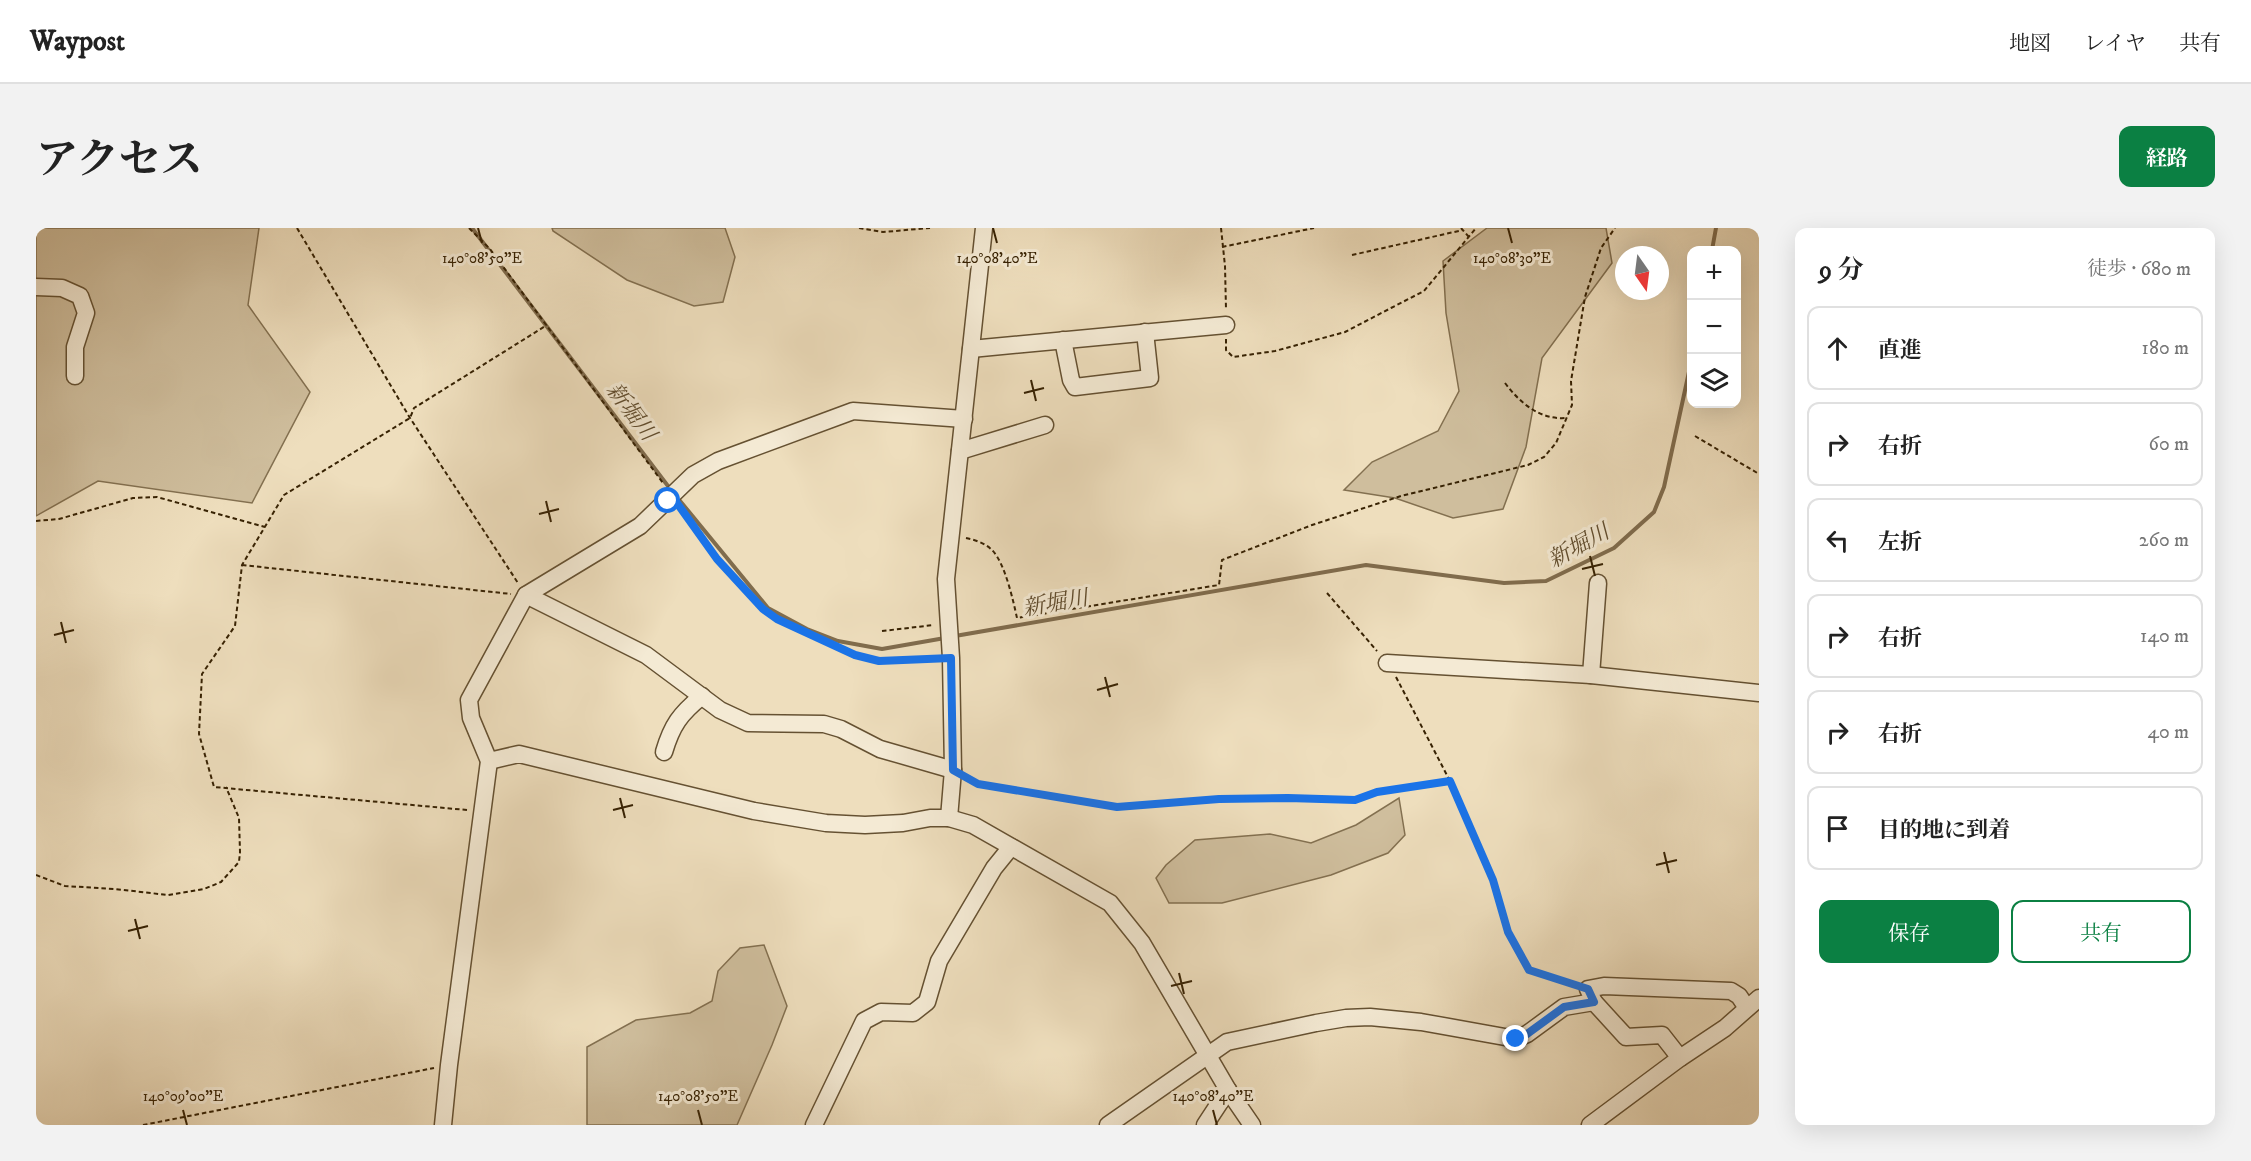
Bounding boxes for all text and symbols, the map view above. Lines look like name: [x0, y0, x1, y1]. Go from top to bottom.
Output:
text: Waypost: [30, 24, 125, 59]
text: 地図: [2009, 31, 2051, 57]
text: レイヤ: [2084, 31, 2146, 57]
text: 共有: [2179, 31, 2221, 57]
button: 経路: [2119, 126, 2215, 187]
text: アクセス: [36, 135, 203, 187]
north arrow: [1615, 246, 1669, 300]
map controls: [1687, 246, 1741, 408]
button: +: [1687, 246, 1741, 300]
text: 140°08'50"E: [442, 249, 522, 268]
text: 140°08'40"E: [956, 249, 1038, 268]
text: 140°08'30"E: [1473, 249, 1551, 268]
text: 9 分: [1819, 254, 1864, 287]
text: 徒歩 · 680 m: [2087, 257, 2191, 282]
button: −: [1687, 300, 1741, 354]
icon: ahead: [1821, 332, 1854, 365]
text: 180 m: [2142, 336, 2189, 361]
text: 直進: [1878, 337, 1922, 364]
button: layers: [1687, 354, 1741, 408]
water label: 新堀川: [600, 377, 663, 448]
icon: right: [1821, 428, 1854, 461]
text: 60 m: [2149, 432, 2189, 457]
text: 右折: [1878, 433, 1922, 460]
route start: [654, 487, 680, 513]
water label: 新堀川: [1543, 518, 1616, 574]
icon: left: [1821, 524, 1854, 557]
text: 260 m: [2139, 528, 2189, 553]
text: 左折: [1878, 529, 1922, 556]
water label: 新堀川: [1020, 584, 1092, 623]
icon: right: [1821, 620, 1854, 653]
text: 140 m: [2140, 624, 2189, 649]
text: 右折: [1878, 625, 1922, 652]
icon: right: [1821, 716, 1854, 749]
text: 40 m: [2147, 720, 2189, 745]
text: 右折: [1878, 721, 1922, 748]
icon: arrive: [1821, 812, 1854, 845]
text: 目的地に到着: [1878, 817, 2010, 844]
button: 保存: [1819, 900, 1999, 963]
button: 共有: [2011, 900, 2191, 963]
route end: [1502, 1025, 1528, 1051]
text: 140°09'00"E: [143, 1087, 224, 1106]
text: 140°08'50"E: [658, 1087, 738, 1106]
text: 140°08'40"E: [1172, 1087, 1254, 1106]

